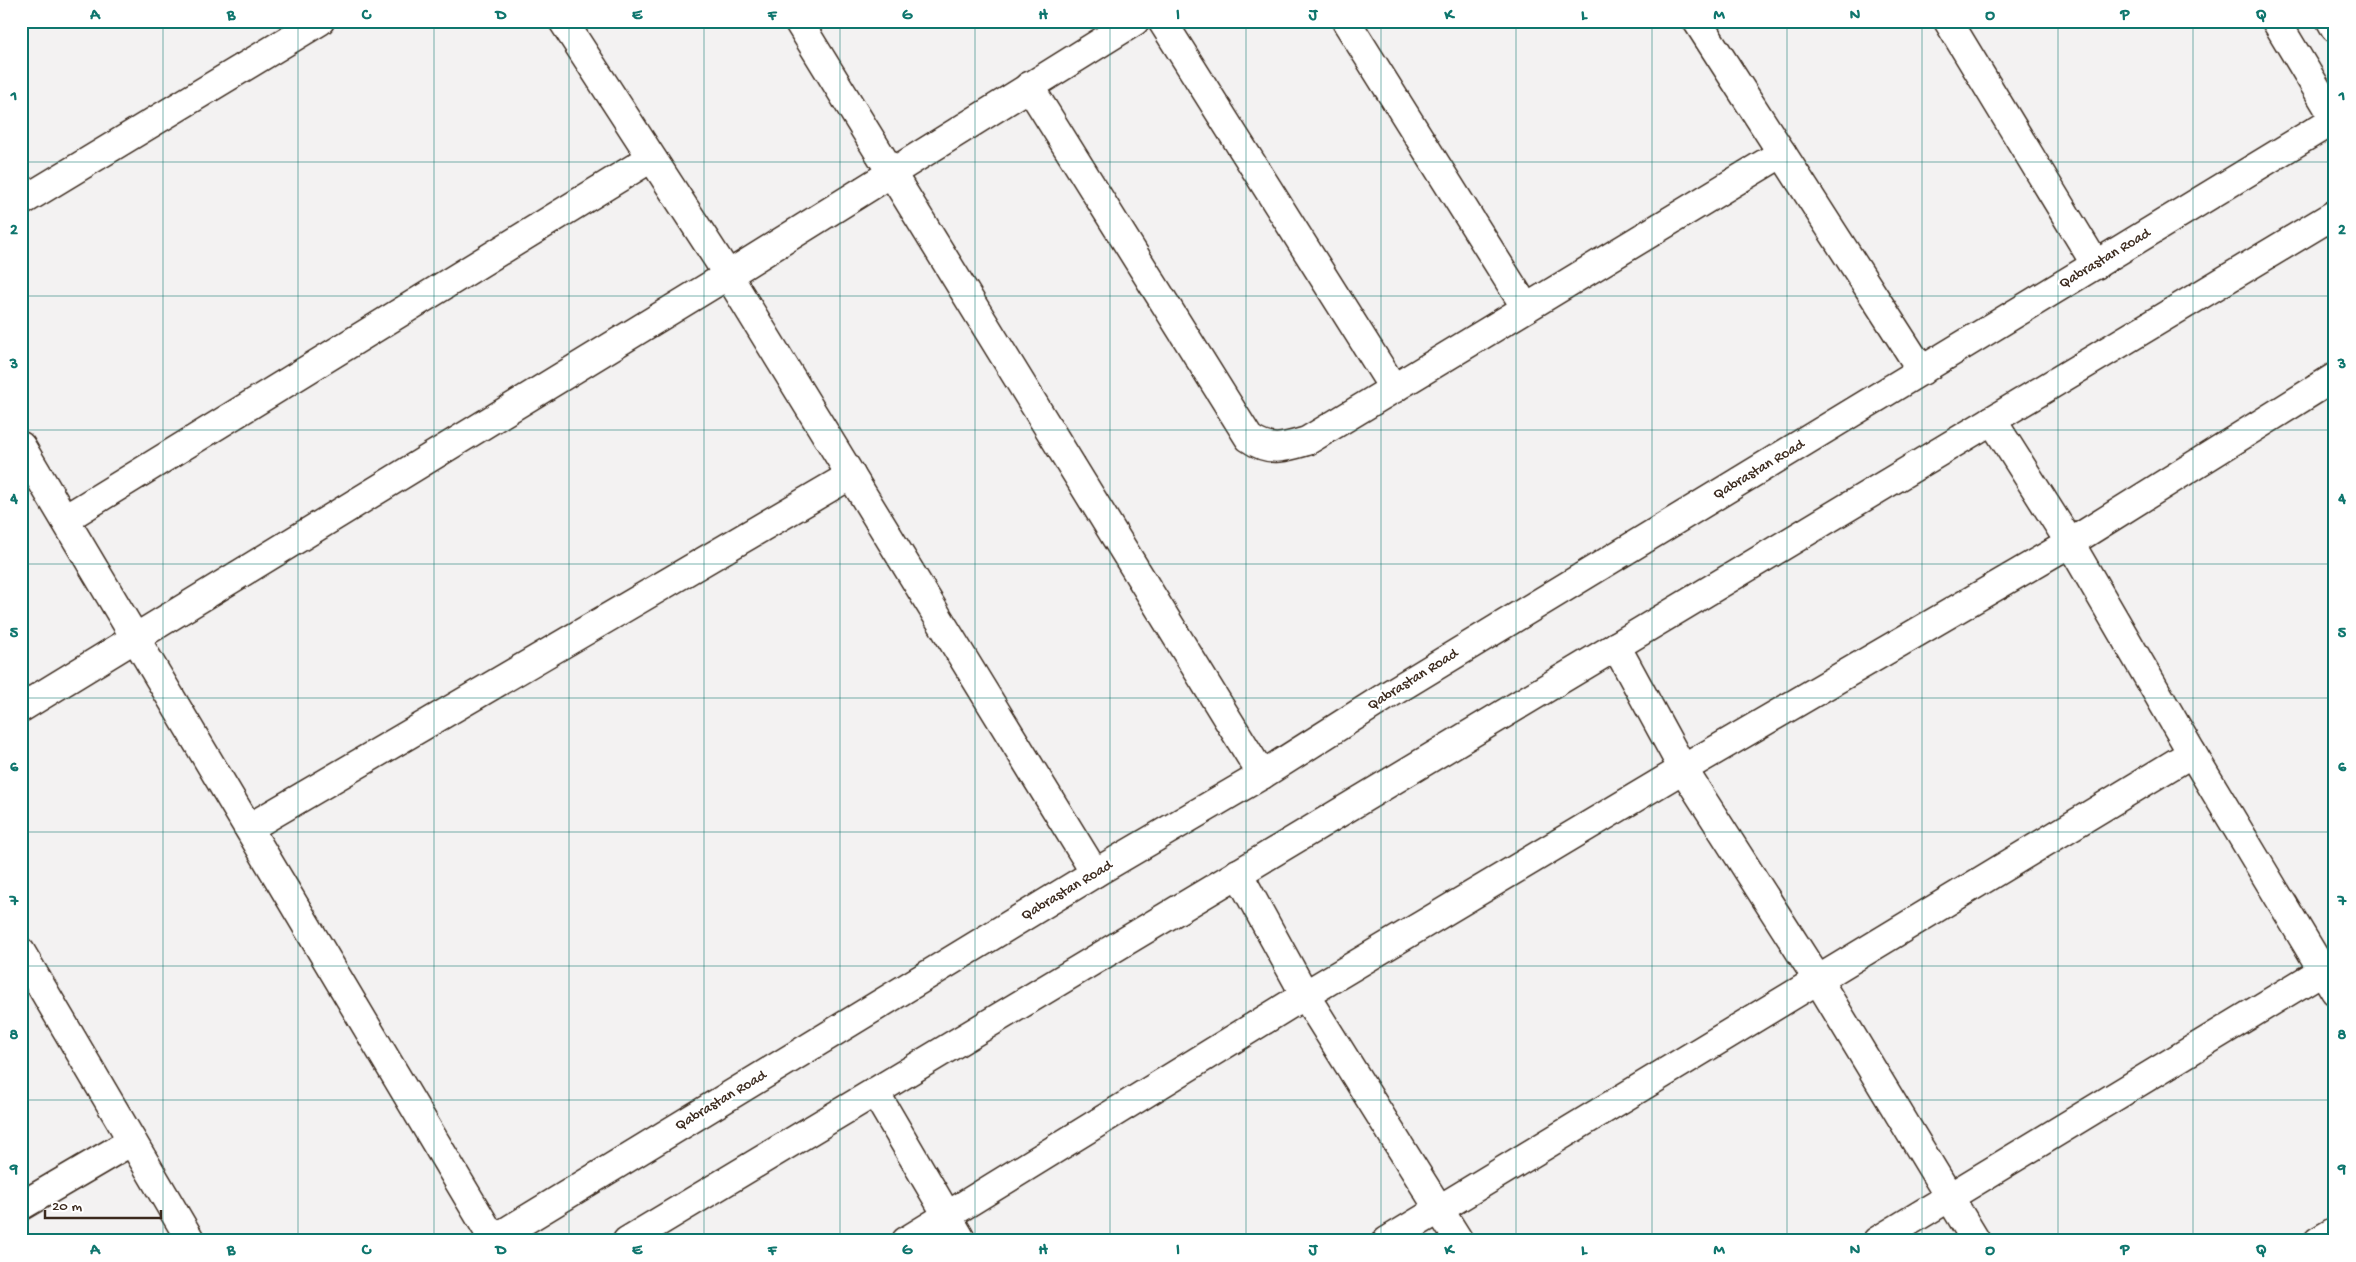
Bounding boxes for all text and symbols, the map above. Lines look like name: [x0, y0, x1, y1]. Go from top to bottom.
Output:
text: A: [89, 7, 101, 26]
text: B: [226, 7, 236, 26]
text: C: [361, 7, 372, 26]
text: D: [494, 7, 507, 26]
text: E: [632, 7, 643, 26]
text: F: [767, 7, 778, 26]
text: G: [902, 7, 913, 26]
text: H: [1038, 7, 1048, 26]
text: I: [1176, 7, 1180, 26]
text: J: [1308, 7, 1319, 26]
text: K: [1444, 7, 1456, 26]
text: L: [1581, 7, 1588, 26]
text: M: [1713, 7, 1725, 26]
text: N: [1850, 7, 1861, 26]
text: O: [1985, 7, 1995, 26]
text: P: [2120, 7, 2131, 26]
text: Q: [2256, 7, 2267, 26]
text: 1: [10, 88, 17, 107]
text: 1: [2338, 88, 2345, 107]
text: 2: [10, 222, 18, 241]
text: 2: [2338, 222, 2346, 241]
street label: Qabrastan Road: [2056, 224, 2155, 293]
text: 3: [9, 356, 18, 375]
text: 3: [2337, 356, 2346, 375]
street label: Qabrastan Road: [1710, 435, 1809, 504]
text: 4: [9, 491, 18, 510]
text: 4: [2337, 491, 2346, 510]
text: 5: [10, 625, 19, 644]
text: 5: [2338, 625, 2347, 644]
street label: Qabrastan Road: [1364, 644, 1463, 715]
text: 6: [10, 759, 19, 778]
text: 6: [2338, 759, 2347, 778]
street label: Qabrastan Road: [1018, 856, 1117, 925]
text: 7: [9, 893, 19, 912]
text: 7: [2337, 893, 2347, 912]
text: 8: [10, 1027, 19, 1046]
text: 8: [2338, 1027, 2347, 1046]
street label: Qabrastan Road: [672, 1066, 771, 1135]
text: 9: [9, 1161, 18, 1180]
text: 9: [2337, 1161, 2346, 1180]
scale bar: [45, 1187, 161, 1219]
text: 20 m: [52, 1198, 82, 1216]
text: A: [89, 1242, 101, 1261]
text: B: [226, 1242, 236, 1261]
text: C: [361, 1242, 372, 1261]
text: D: [494, 1242, 507, 1261]
text: E: [632, 1242, 643, 1261]
text: F: [767, 1242, 778, 1261]
text: G: [902, 1242, 913, 1261]
text: H: [1038, 1242, 1048, 1261]
text: I: [1176, 1242, 1180, 1261]
text: J: [1308, 1242, 1319, 1261]
text: K: [1444, 1242, 1456, 1261]
text: L: [1581, 1242, 1588, 1261]
text: M: [1713, 1242, 1725, 1261]
text: N: [1850, 1242, 1861, 1261]
text: O: [1985, 1242, 1995, 1261]
text: P: [2120, 1242, 2131, 1261]
text: Q: [2256, 1242, 2267, 1261]

